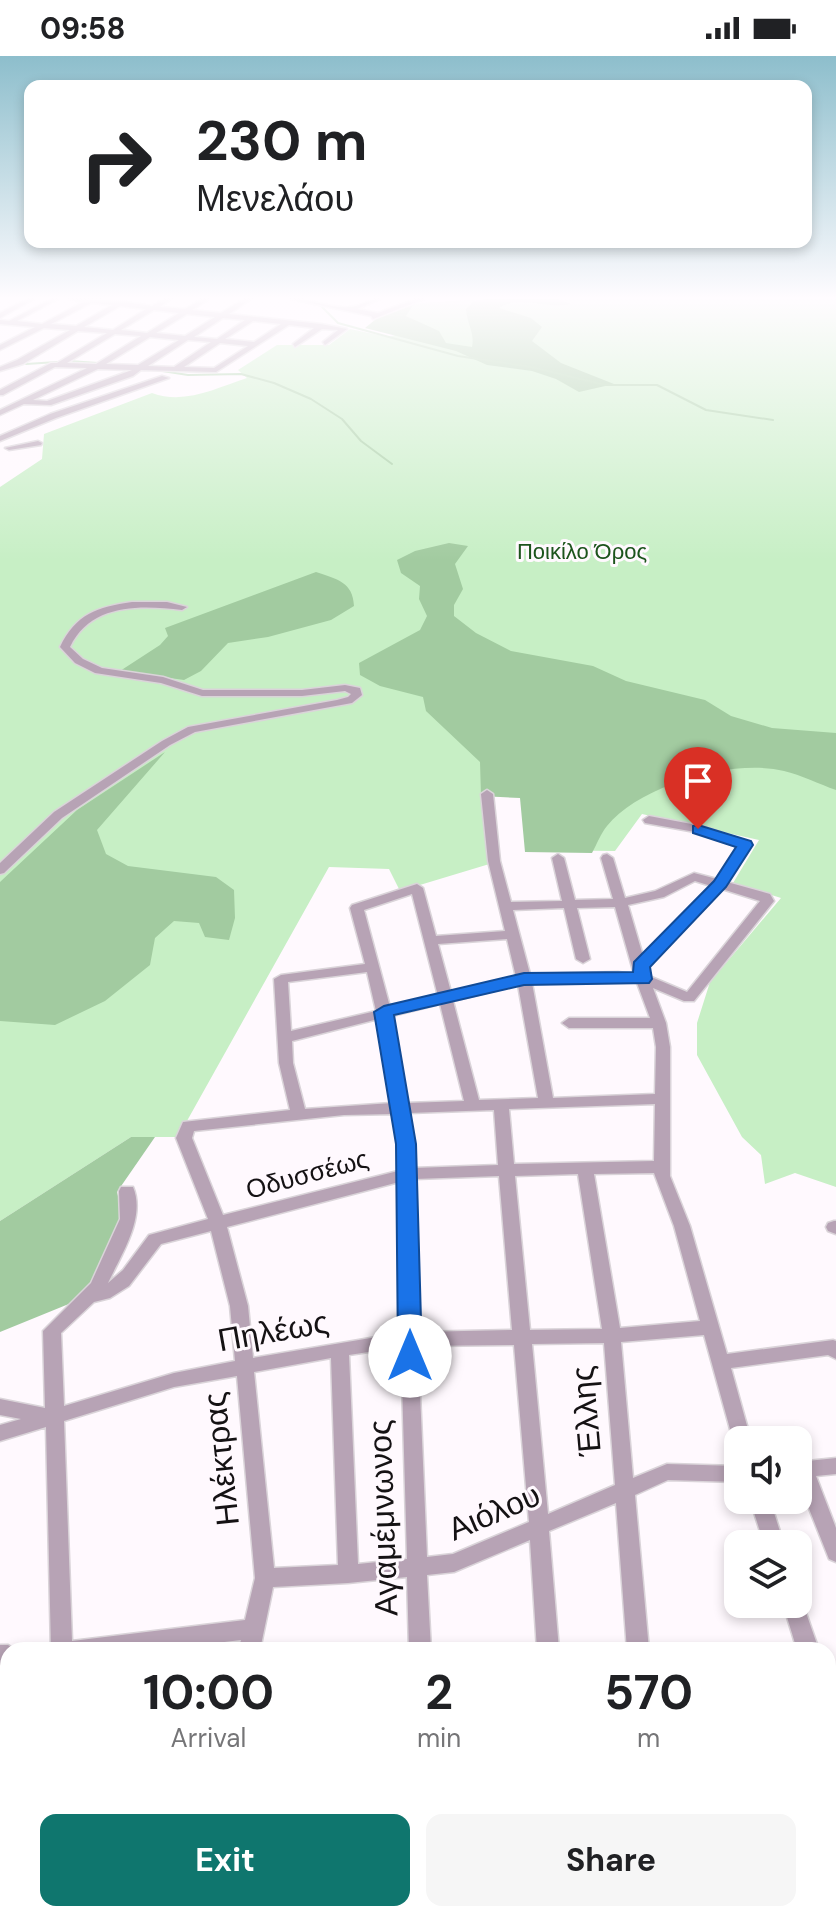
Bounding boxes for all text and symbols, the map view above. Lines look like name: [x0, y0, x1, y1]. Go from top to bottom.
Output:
text: 09:58: [40, 9, 125, 48]
text: 230 m: [196, 104, 367, 177]
icon: right: [64, 112, 168, 216]
text: Μενελάου: [196, 175, 354, 222]
park label: Ποικίλο Όρος: [517, 537, 647, 566]
pin: [664, 747, 732, 829]
icon: arrive: [676, 759, 720, 803]
street label: Οδυσσέως: [242, 1141, 372, 1207]
street label: Πηλέως: [214, 1301, 332, 1361]
position arrow: [368, 1314, 452, 1398]
street label: Έλλης: [561, 1364, 611, 1459]
street label: Ηλέκτρας: [193, 1390, 249, 1528]
street label: Αγαμέμνωνος: [359, 1419, 407, 1617]
map controls: [724, 1426, 812, 1618]
button: sound: [724, 1426, 812, 1514]
street label: Αιόλου: [441, 1474, 547, 1550]
button: layers: [724, 1530, 812, 1618]
text: 10:00: [143, 1661, 274, 1724]
text: 2: [425, 1661, 453, 1724]
text: 570: [604, 1661, 693, 1724]
text: Arrival: [171, 1721, 246, 1755]
text: min: [417, 1721, 461, 1755]
text: m: [637, 1721, 660, 1755]
button: Exit: [40, 1814, 410, 1906]
button: Share: [426, 1814, 796, 1906]

